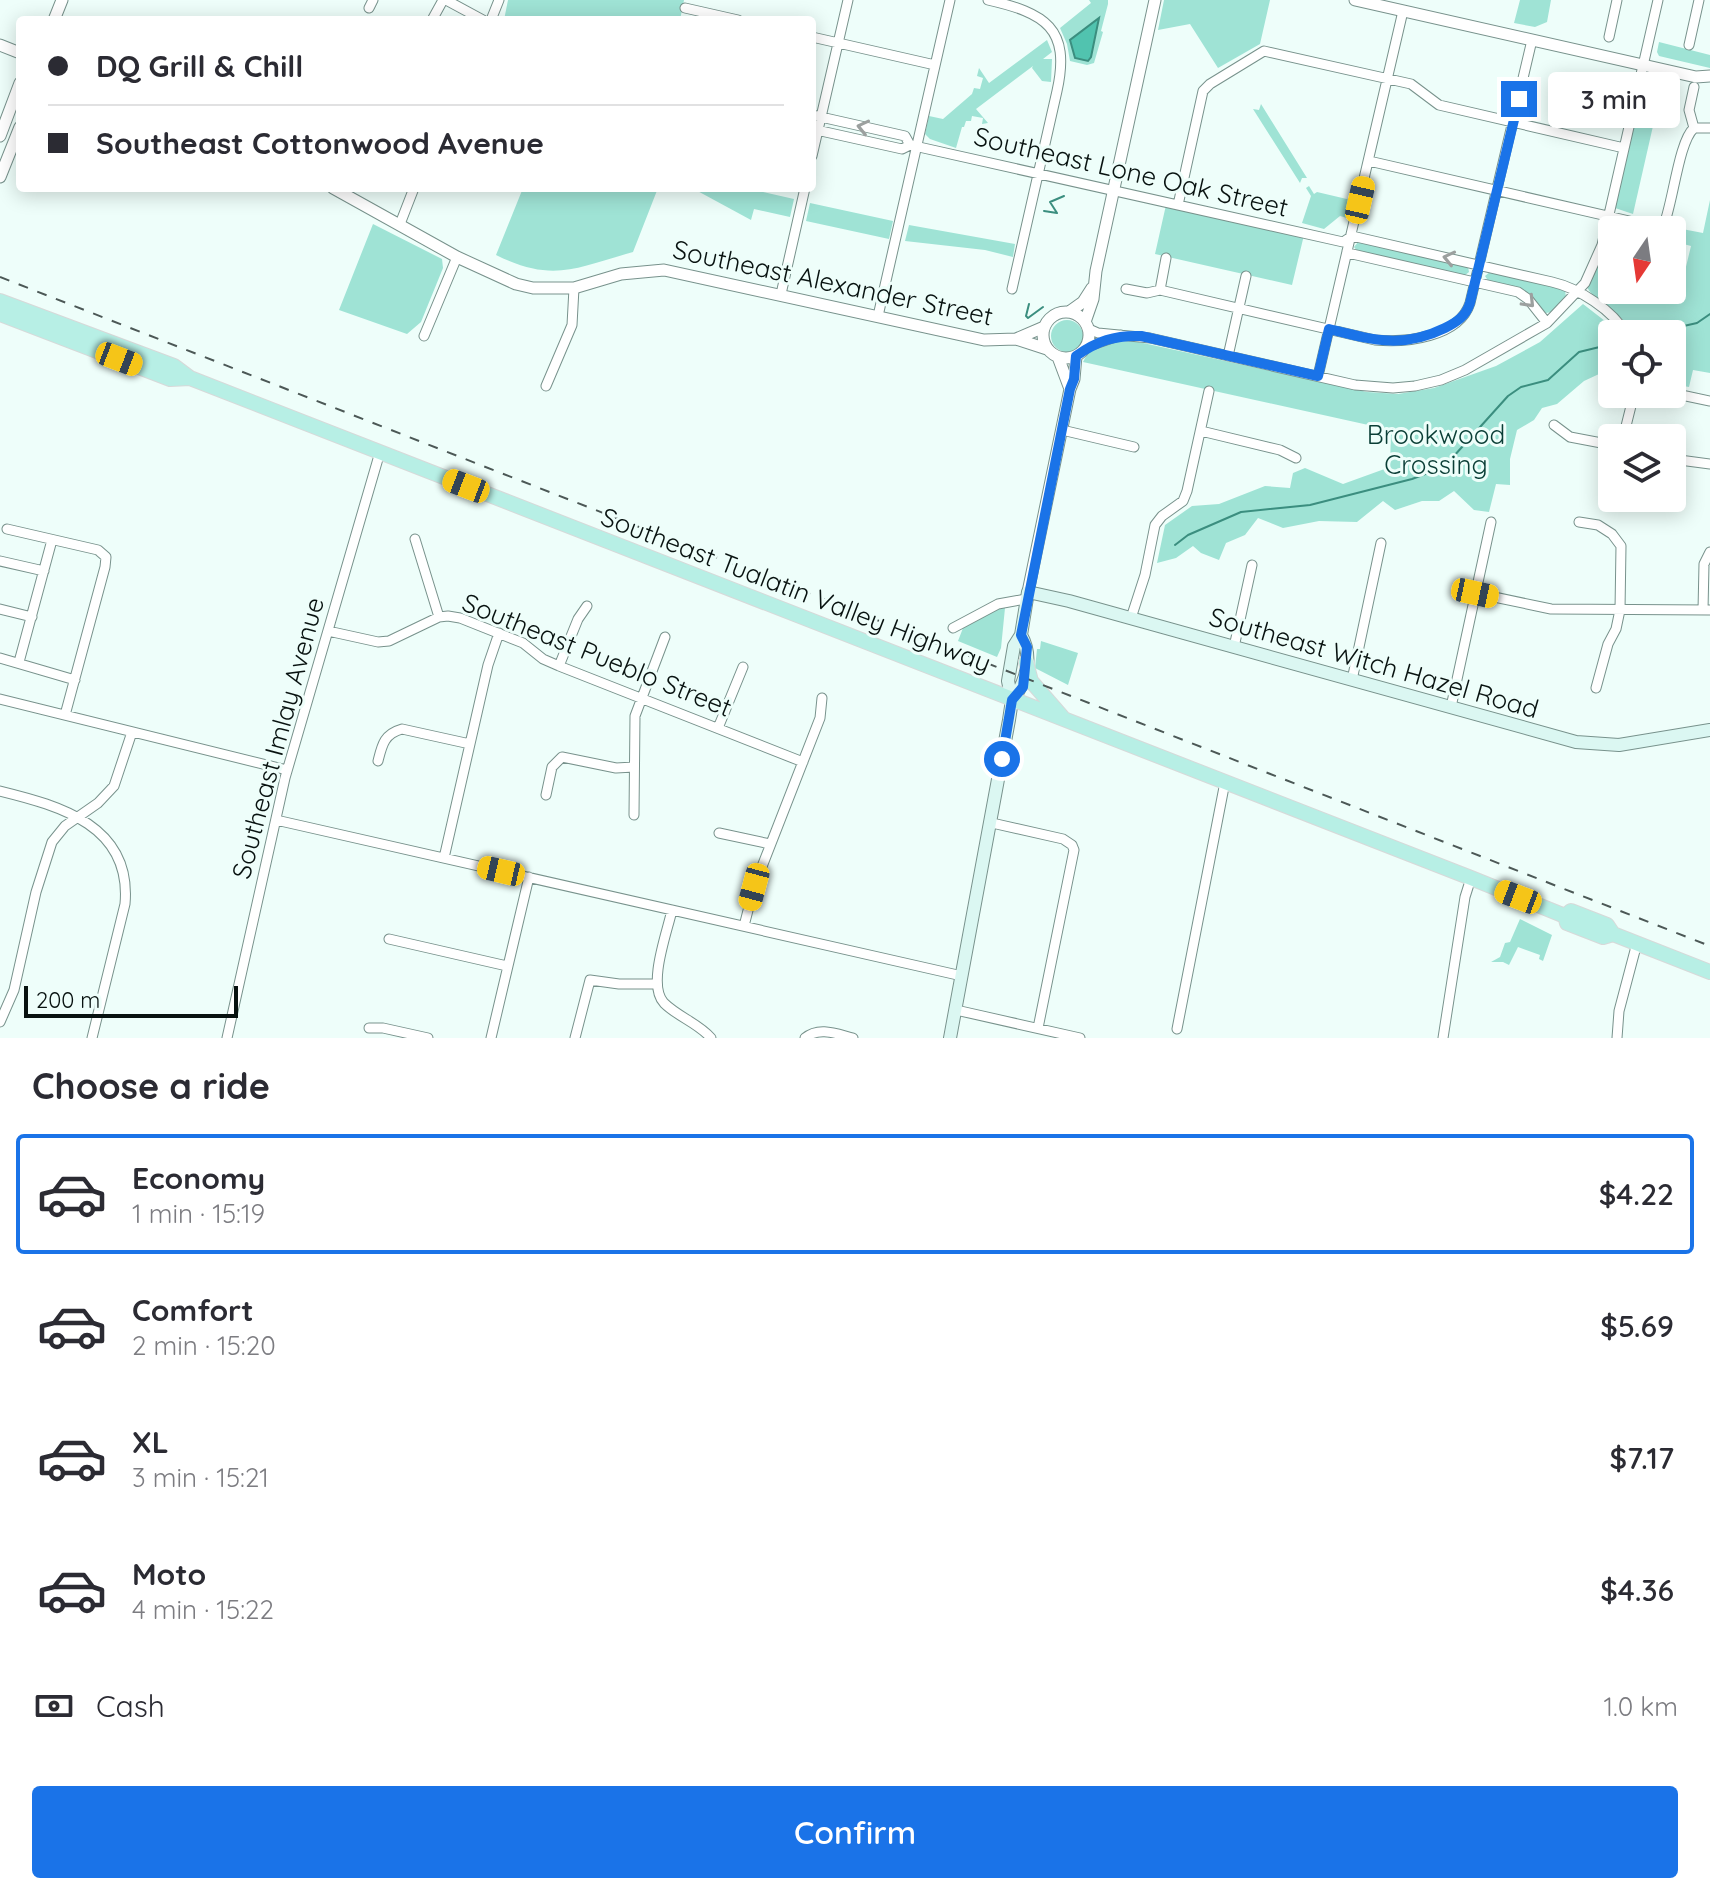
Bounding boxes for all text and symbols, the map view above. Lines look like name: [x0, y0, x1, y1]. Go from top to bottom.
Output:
text: DQ Grill & Chill: [96, 47, 303, 85]
callout: 3 min: [1547, 71, 1679, 127]
route end: [1501, 81, 1537, 117]
text: 3 min: [1581, 83, 1647, 116]
one-way arrow: [857, 119, 871, 136]
street label: Southeast Lone Oak Street: [971, 119, 1291, 224]
text: Southeast Cottonwood Avenue: [96, 124, 544, 162]
car: [1343, 174, 1377, 226]
north arrow: [1598, 216, 1686, 304]
map controls: [1598, 216, 1686, 512]
street label: Southeast Alexander Street: [670, 232, 996, 333]
one-way arrow: [1442, 250, 1456, 267]
one-way arrow: [1519, 293, 1534, 307]
button: locate: [1598, 320, 1686, 408]
car: [92, 339, 146, 379]
park label: Brookwood Crossing: [1367, 418, 1505, 481]
button: layers: [1598, 424, 1686, 512]
car: [439, 466, 493, 506]
street label: Southeast Tualatin Valley Highway: [597, 500, 996, 679]
car: [1449, 576, 1501, 610]
street label: Southeast Pueblo Street: [458, 585, 737, 724]
street label: Southeast Imlay Avenue: [224, 593, 331, 882]
street label: Southeast Witch Hazel Road: [1206, 600, 1543, 725]
route start: [984, 741, 1020, 777]
car: [475, 854, 527, 888]
car: [736, 861, 772, 913]
car: [1491, 877, 1545, 917]
scale bar: [24, 982, 238, 1018]
text: 200 m: [36, 986, 100, 1014]
text: Choose a ride: [32, 1063, 270, 1108]
icon: car: [36, 1158, 108, 1230]
text: Economy: [132, 1159, 265, 1197]
text: $4.22: [1599, 1175, 1674, 1213]
text: 1 min · 15:19: [132, 1197, 265, 1230]
icon: car: [36, 1290, 108, 1362]
text: Comfort: [132, 1291, 253, 1329]
text: $5.69: [1600, 1307, 1674, 1345]
text: 2 min · 15:20: [132, 1329, 276, 1362]
icon: car: [36, 1422, 108, 1494]
text: XL: [132, 1423, 169, 1461]
text: $7.17: [1609, 1439, 1674, 1477]
text: 3 min · 15:21: [132, 1461, 269, 1494]
icon: car: [36, 1554, 108, 1626]
text: Moto: [132, 1555, 206, 1593]
text: $4.36: [1600, 1571, 1674, 1609]
text: 4 min · 15:22: [132, 1593, 274, 1626]
icon: cash: [32, 1684, 76, 1728]
text: Cash: [96, 1687, 165, 1725]
text: 1.0 km: [1603, 1690, 1678, 1723]
button: Confirm: [32, 1786, 1678, 1878]

